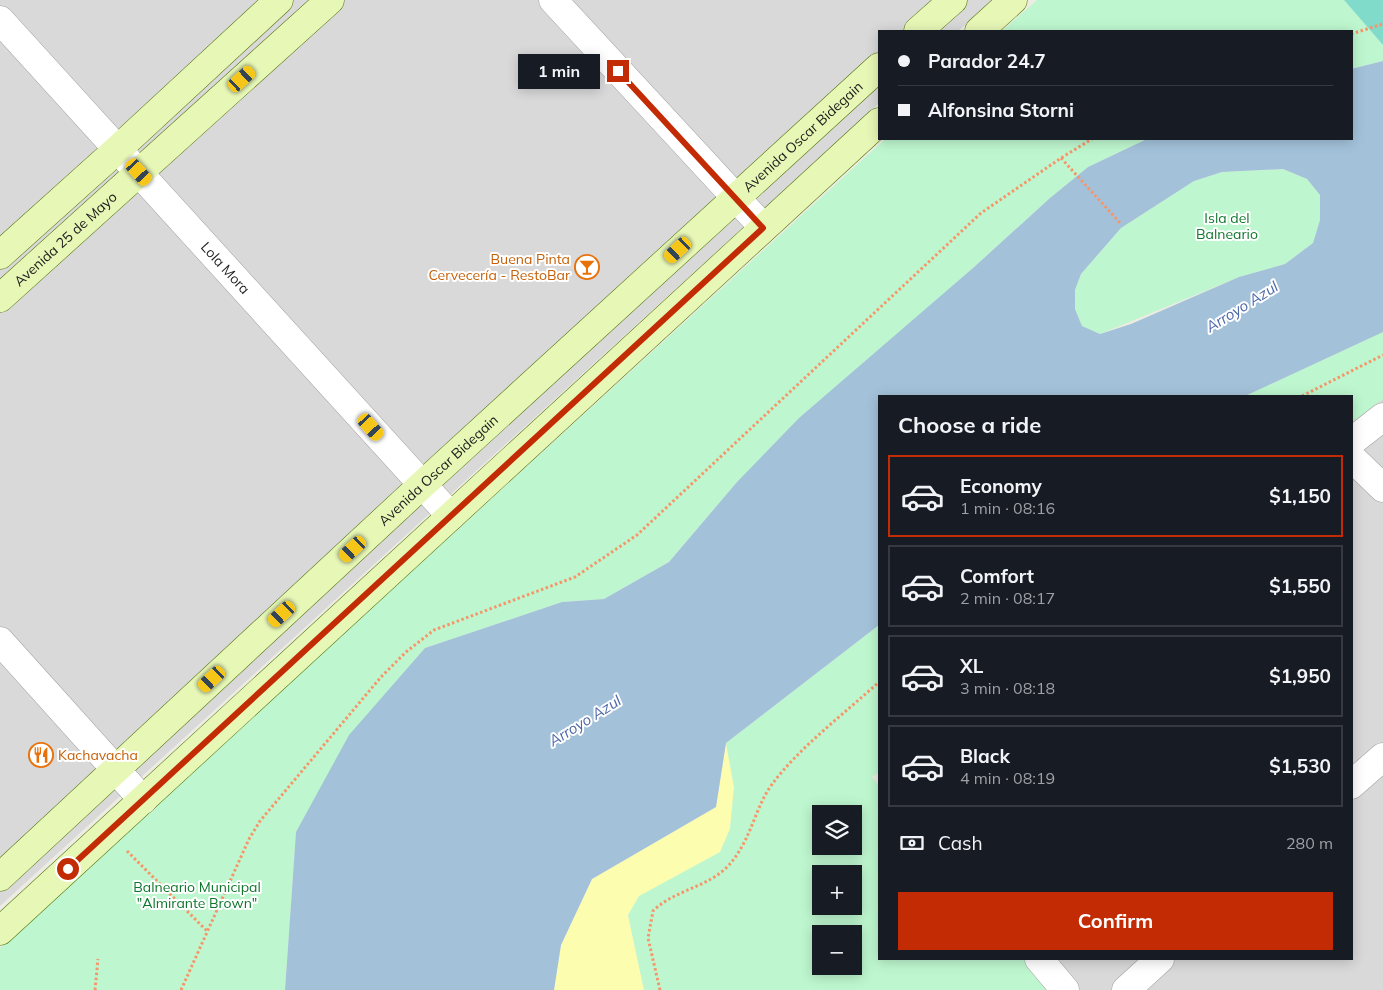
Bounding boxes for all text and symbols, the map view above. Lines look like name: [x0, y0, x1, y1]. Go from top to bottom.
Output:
text: Parador 24.7: [928, 49, 1046, 73]
callout: 1 min: [518, 54, 600, 88]
route end: [607, 60, 629, 82]
text: 1 min: [538, 61, 580, 81]
car: [225, 63, 258, 95]
street label: Avenida Oscar Bidegain: [739, 77, 866, 196]
text: Alfonsina Storni: [928, 98, 1074, 122]
car: [123, 156, 154, 188]
street label: Avenida 25 de Mayo: [10, 188, 121, 290]
park label: Isla del Balneario: [1196, 209, 1258, 243]
car: [661, 234, 694, 266]
street label: Lola Mora: [197, 238, 254, 298]
place label: Buena Pinta Cervecería - RestoBar: [428, 250, 571, 284]
bar icon: Buena Pinta Cervecería - RestoBar: [574, 254, 600, 280]
water label: Arroyo Azul: [1201, 277, 1282, 337]
car: [355, 411, 386, 443]
street label: Avenida Oscar Bidegain: [375, 411, 502, 530]
text: Choose a ride: [898, 411, 1041, 439]
icon: car: [900, 474, 945, 519]
text: Economy: [960, 474, 1042, 498]
text: $1,150: [1269, 484, 1331, 508]
text: 1 min · 08:16: [960, 498, 1055, 518]
car: [336, 533, 369, 565]
icon: car: [900, 564, 945, 609]
text: Comfort: [960, 564, 1034, 588]
text: $1,550: [1269, 574, 1331, 598]
text: 2 min · 08:17: [960, 588, 1055, 608]
car: [265, 598, 298, 630]
icon: car: [900, 654, 945, 699]
text: XL: [960, 654, 983, 678]
car: [195, 663, 228, 695]
text: $1,950: [1269, 664, 1331, 688]
text: 3 min · 08:18: [960, 678, 1055, 698]
water label: Arroyo Azul: [544, 691, 625, 751]
restaurant icon: Kachavacha: [28, 742, 54, 768]
icon: car: [900, 744, 945, 789]
text: Black: [960, 744, 1010, 768]
place label: Kachavacha: [58, 746, 138, 764]
text: $1,530: [1269, 754, 1331, 778]
text: 4 min · 08:19: [960, 768, 1055, 788]
map controls: [812, 805, 862, 975]
button: layers: [812, 805, 862, 855]
icon: cash: [898, 829, 926, 857]
text: Cash: [938, 831, 983, 855]
text: 280 m: [1286, 833, 1333, 853]
route start: [57, 858, 79, 880]
button: +: [812, 865, 862, 915]
park label: Balneario Municipal "Almirante Brown": [133, 878, 261, 912]
button: Confirm: [898, 892, 1333, 950]
button: −: [812, 925, 862, 975]

